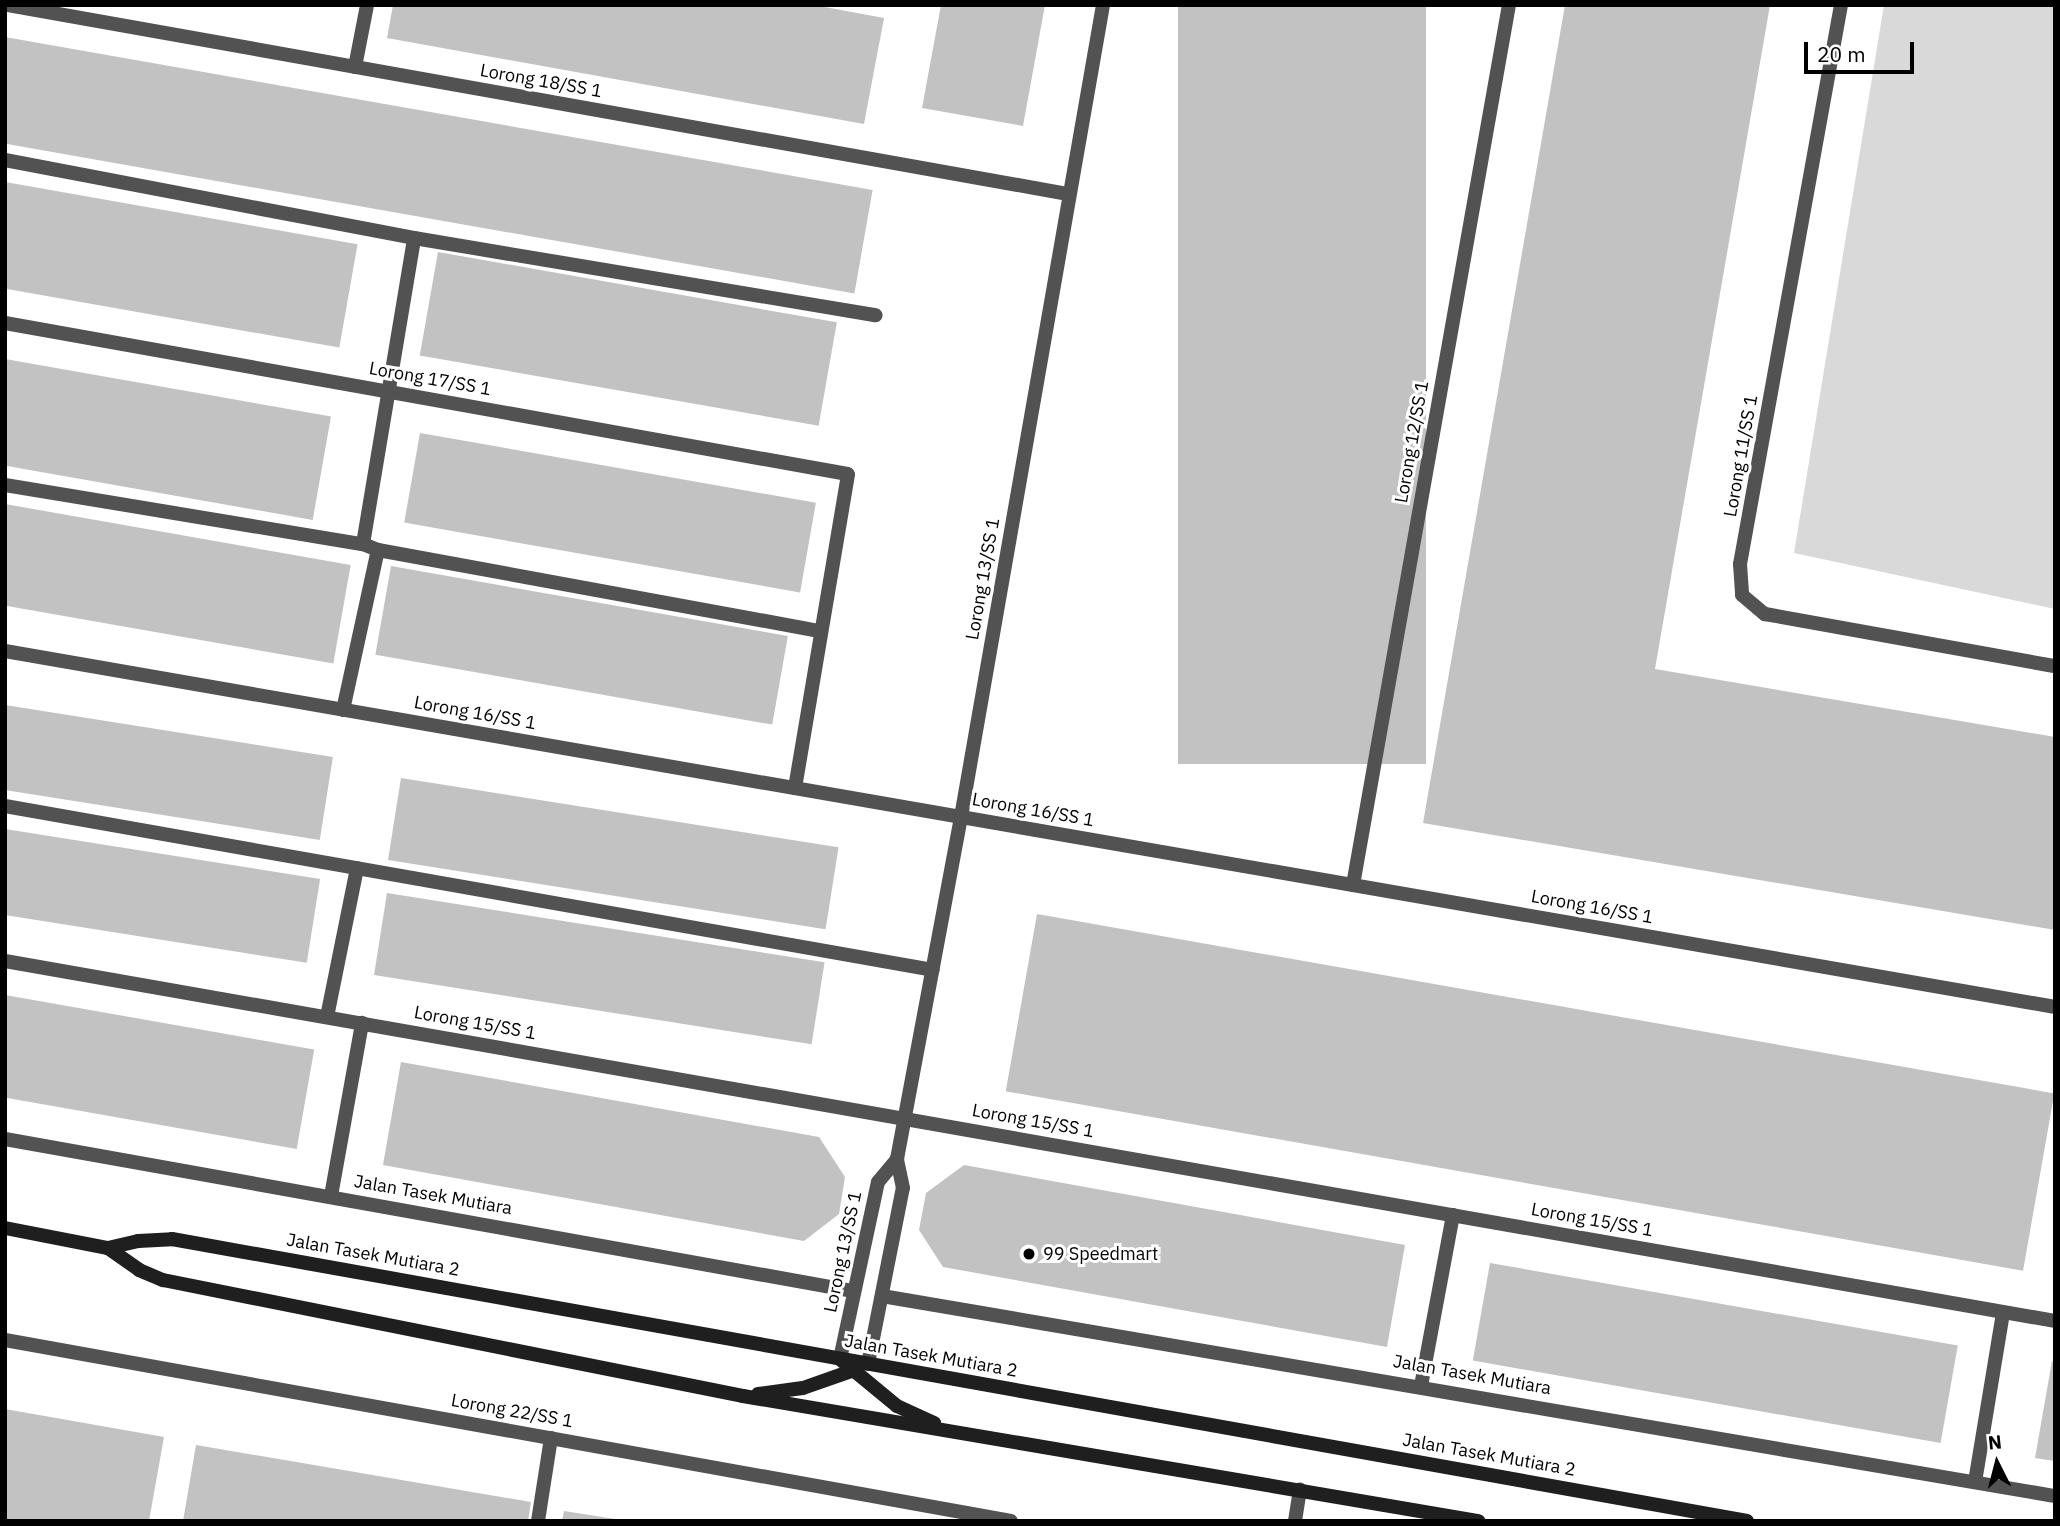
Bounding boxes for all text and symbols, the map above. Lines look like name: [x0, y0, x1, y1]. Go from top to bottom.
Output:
scale bar: [1808, 28, 1918, 72]
text: 20 m: [1817, 40, 1866, 68]
street label: Lorong 18/SS 1: [478, 60, 604, 102]
street label: Lorong 17/SS 1: [367, 358, 493, 400]
street label: Lorong 12/SS 1: [1391, 379, 1433, 505]
street label: Lorong 11/SS 1: [1720, 393, 1762, 519]
street label: Lorong 13/SS 1: [962, 516, 1004, 642]
street label: Lorong 16/SS 1: [412, 692, 538, 734]
street label: Lorong 16/SS 1: [970, 789, 1096, 831]
street label: Lorong 16/SS 1: [1529, 886, 1655, 928]
street label: Lorong 15/SS 1: [412, 1002, 538, 1044]
street label: Lorong 15/SS 1: [970, 1100, 1096, 1142]
street label: Jalan Tasek Mutiara: [352, 1170, 514, 1220]
street label: Lorong 13/SS 1: [820, 1189, 866, 1315]
street label: Lorong 15/SS 1: [1529, 1199, 1655, 1241]
street label: Jalan Tasek Mutiara 2: [285, 1229, 461, 1281]
place label: 99 Speedmart: [1043, 1243, 1158, 1265]
marker: 99 Speedmart: [1021, 1246, 1037, 1262]
street label: Jalan Tasek Mutiara 2: [843, 1330, 1019, 1382]
street label: Jalan Tasek Mutiara: [1391, 1350, 1553, 1400]
street label: Lorong 22/SS 1: [449, 1390, 575, 1432]
north arrow: [1962, 1428, 2032, 1498]
street label: Jalan Tasek Mutiara 2: [1401, 1429, 1577, 1481]
text: N: [1987, 1429, 2003, 1455]

